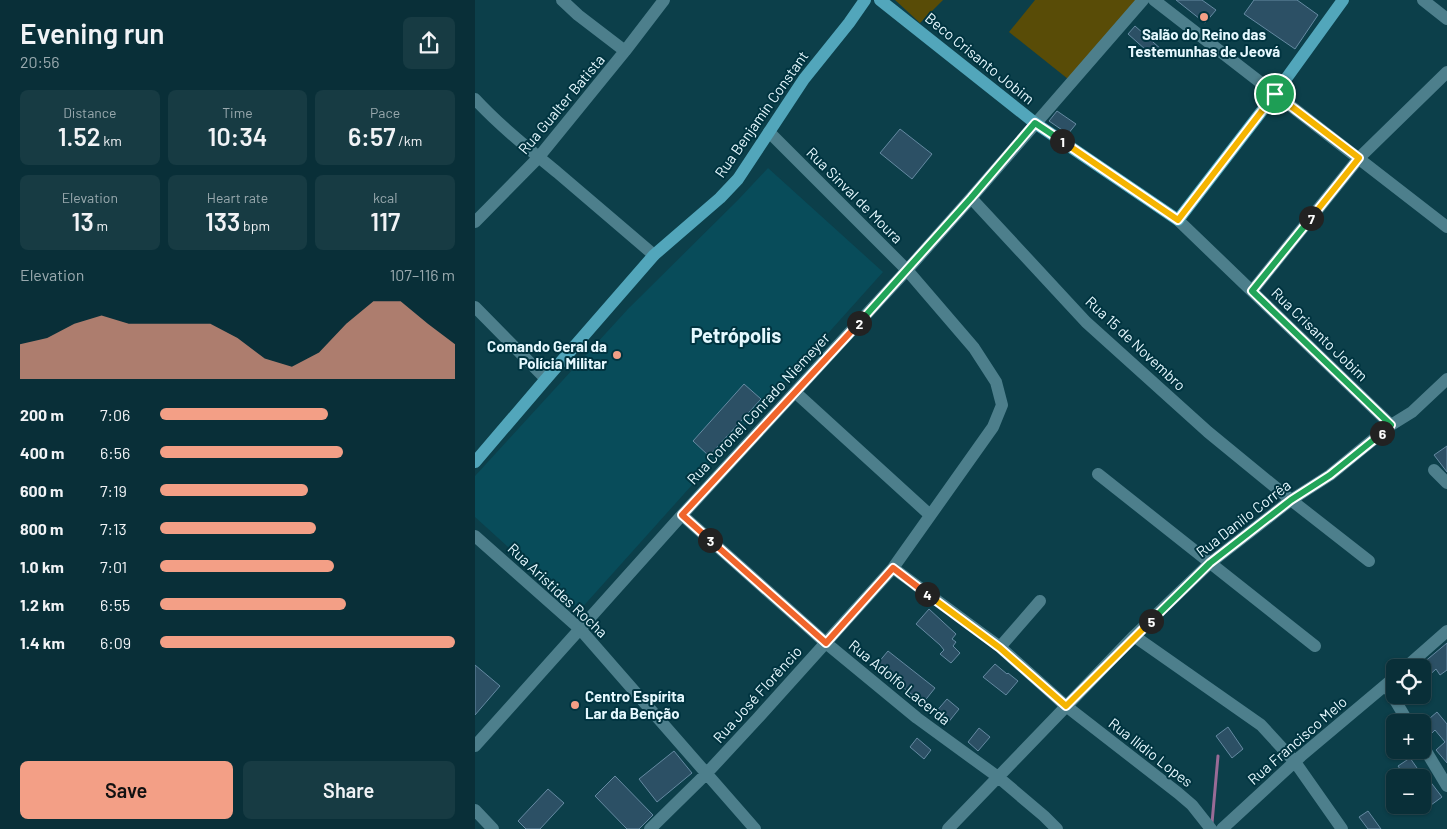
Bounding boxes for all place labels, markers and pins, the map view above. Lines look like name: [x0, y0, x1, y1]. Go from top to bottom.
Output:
marker: Salão do Reino das Testemunhas de Jeová: [1198, 11, 1210, 23]
place label: Salão do Reino das Testemunhas de Jeová: [1128, 25, 1280, 60]
pin: [1254, 73, 1296, 115]
pin: 1: [1049, 128, 1075, 154]
pin: 7: [1299, 206, 1323, 230]
pin: 2: [847, 310, 871, 336]
place label: Comando Geral da Polícia Militar: [487, 337, 607, 372]
marker: Comando Geral da Polícia Militar: [611, 349, 623, 361]
pin: 6: [1369, 420, 1395, 446]
pin: 3: [697, 528, 723, 552]
pin: 4: [915, 582, 939, 606]
pin: 5: [1139, 608, 1163, 634]
place label: Centro Espírita Lar da Benção: [585, 687, 685, 722]
marker: Centro Espírita Lar da Benção: [569, 699, 581, 711]

